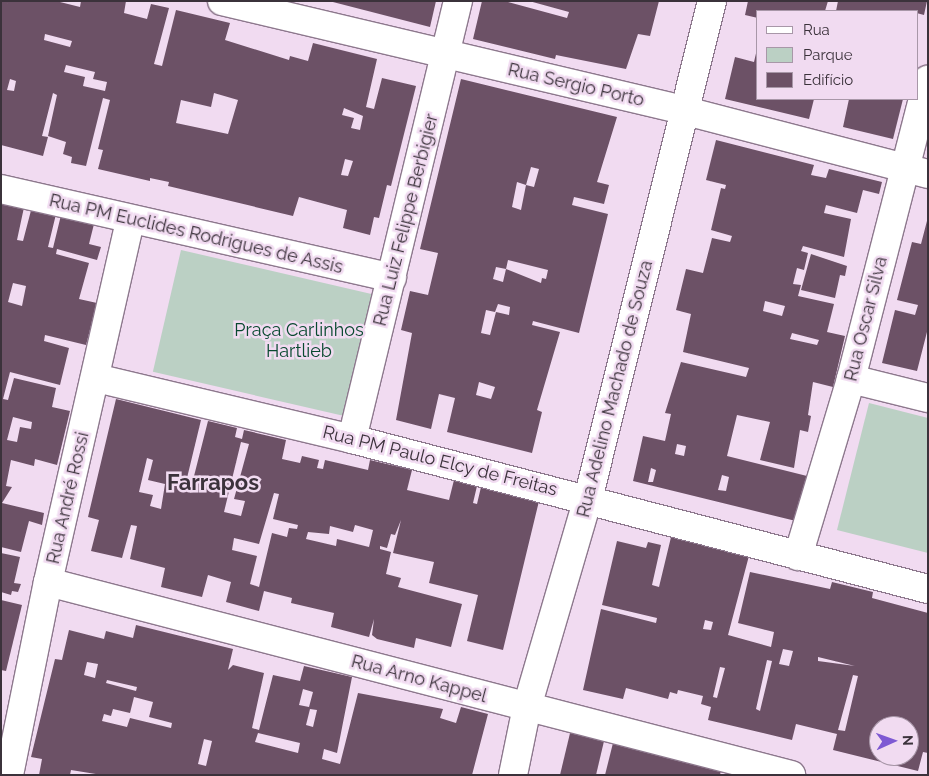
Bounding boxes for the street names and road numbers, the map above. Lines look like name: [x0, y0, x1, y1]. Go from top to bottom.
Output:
street label: Rua Sergio Porto: [506, 59, 646, 111]
street label: Rua Luiz Felippe Berbigier: [369, 112, 443, 328]
street label: Rua PM Euclides Rodrigues de Assis: [47, 190, 345, 278]
street label: Rua Oscar Silva: [840, 254, 892, 384]
street label: Rua Adelino Machado de Souza: [573, 258, 657, 520]
street label: Rua PM Paulo Elcy de Freitas: [320, 421, 560, 501]
street label: Rua André Rossi: [42, 430, 94, 566]
street label: Rua Arno Kappel: [349, 650, 489, 708]

